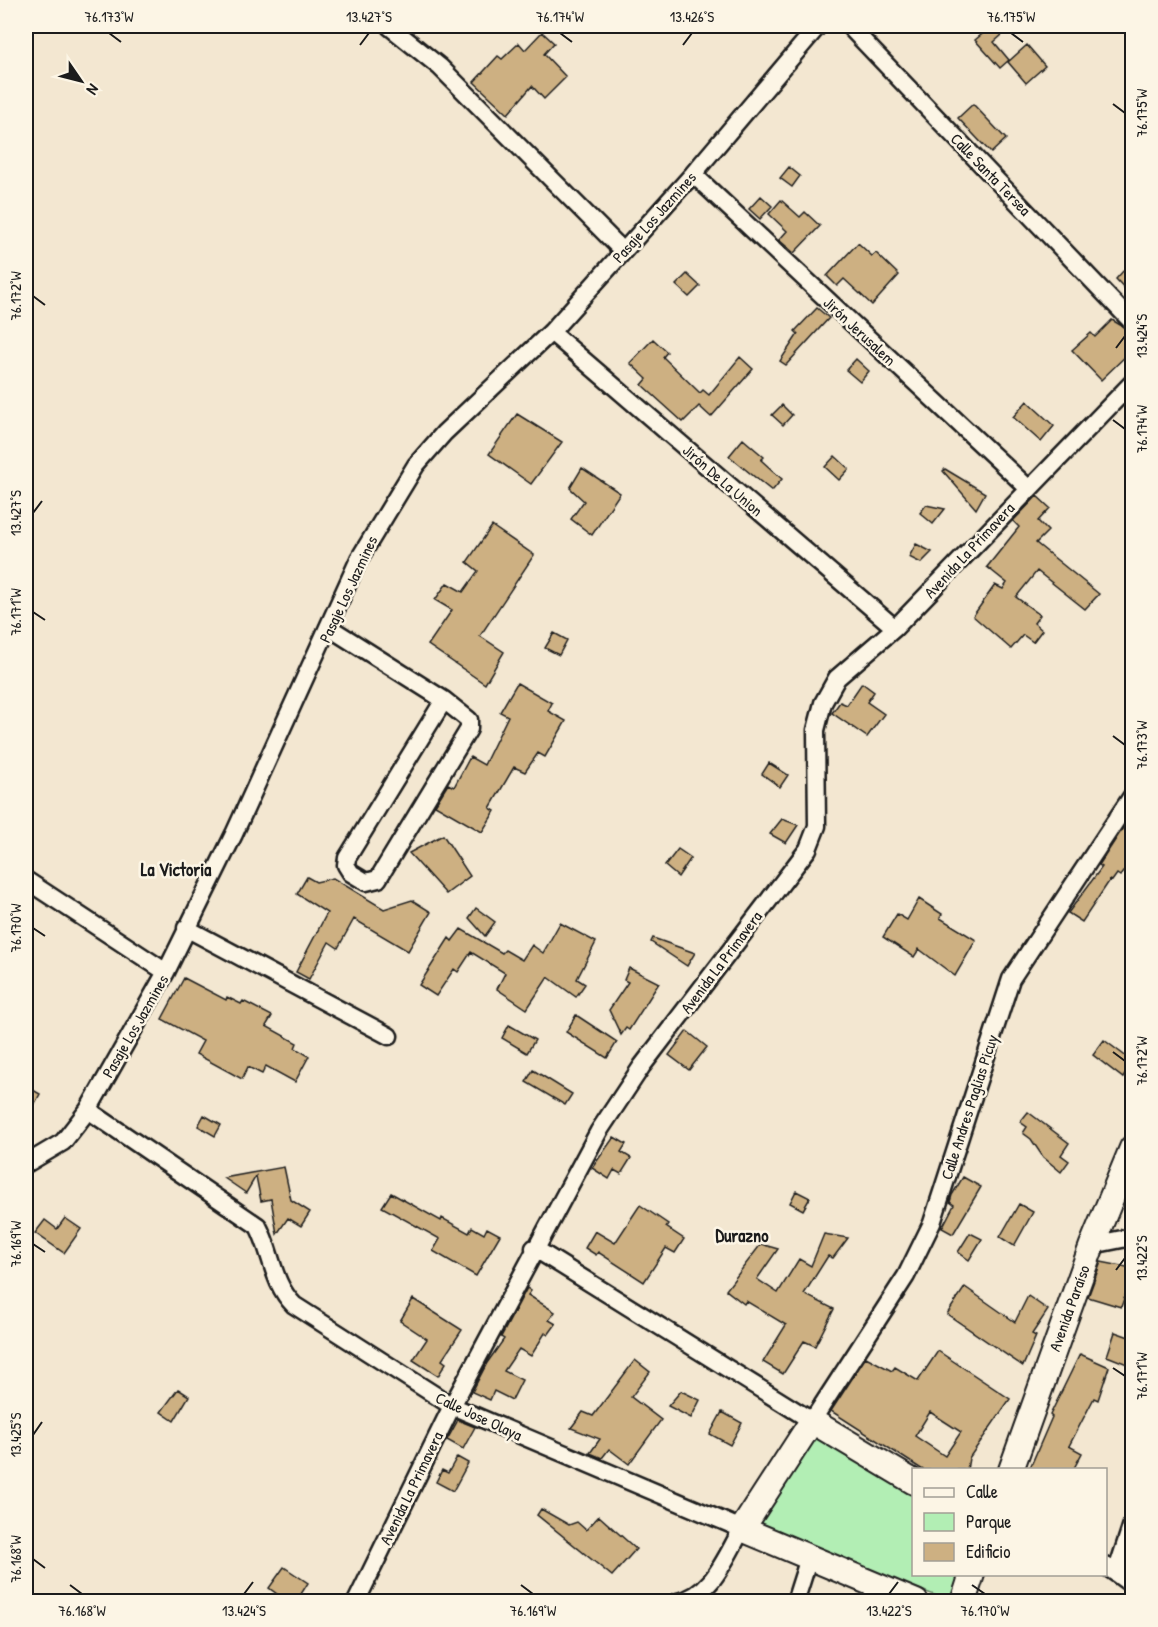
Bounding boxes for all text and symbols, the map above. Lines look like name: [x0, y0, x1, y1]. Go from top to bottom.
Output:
text: 76.173°W: [85, 6, 134, 27]
text: 13.427°S: [346, 6, 392, 27]
text: 76.174°W: [536, 6, 585, 27]
text: 13.426°S: [670, 6, 714, 27]
text: 76.175°W: [987, 6, 1036, 27]
north arrow: [51, 51, 111, 111]
text: N: [82, 80, 105, 100]
text: 76.175°W: [1131, 88, 1152, 137]
street label: Calle Santa Tersea: [946, 128, 1036, 220]
street label: Pasaje Los Jazmines: [607, 167, 701, 267]
text: 76.172°W: [5, 271, 26, 321]
street label: Jirón Jerusalem: [819, 292, 901, 370]
text: 13.424°S: [1131, 314, 1152, 358]
text: 76.174°W: [1131, 404, 1152, 453]
street label: Jirón De La Union: [678, 439, 768, 521]
text: 13.427°S: [5, 490, 26, 536]
street label: Avenida La Primavera: [919, 497, 1019, 603]
street label: Pasaje Los Jazmines: [314, 532, 382, 646]
text: 76.171°W: [5, 587, 26, 636]
text: 76.173°W: [1131, 720, 1152, 769]
district label: La Victoria: [141, 857, 212, 882]
text: 76.170°W: [5, 903, 26, 952]
street label: Avenida La Primavera: [675, 906, 767, 1018]
street label: Pasaje Los Jazmines: [97, 970, 173, 1082]
street label: Calle Andres Paglias Picuy: [935, 1031, 1003, 1182]
text: 76.172°W: [1131, 1036, 1152, 1086]
text: 76.169°W: [5, 1220, 26, 1267]
district label: Durazno: [716, 1223, 769, 1248]
text: 13.422°S: [1131, 1235, 1152, 1281]
street label: Avenida Paraíso: [1043, 1261, 1095, 1354]
text: 76.171°W: [1131, 1351, 1152, 1400]
street label: Calle Jose Olaya: [432, 1386, 526, 1446]
text: 13.425°S: [5, 1413, 26, 1457]
street label: Avenida La Primavera: [374, 1428, 448, 1548]
legend: [912, 1468, 1107, 1576]
text: Calle: [966, 1479, 998, 1504]
text: Parque: [966, 1509, 1011, 1534]
text: 76.168°W: [5, 1535, 26, 1583]
text: Edificio: [966, 1539, 1010, 1564]
text: 76.168°W: [58, 1600, 106, 1621]
text: 13.424°S: [222, 1600, 266, 1621]
text: 76.169°W: [510, 1600, 557, 1621]
text: 13.422°S: [866, 1600, 912, 1621]
text: 76.170°W: [961, 1600, 1010, 1621]

